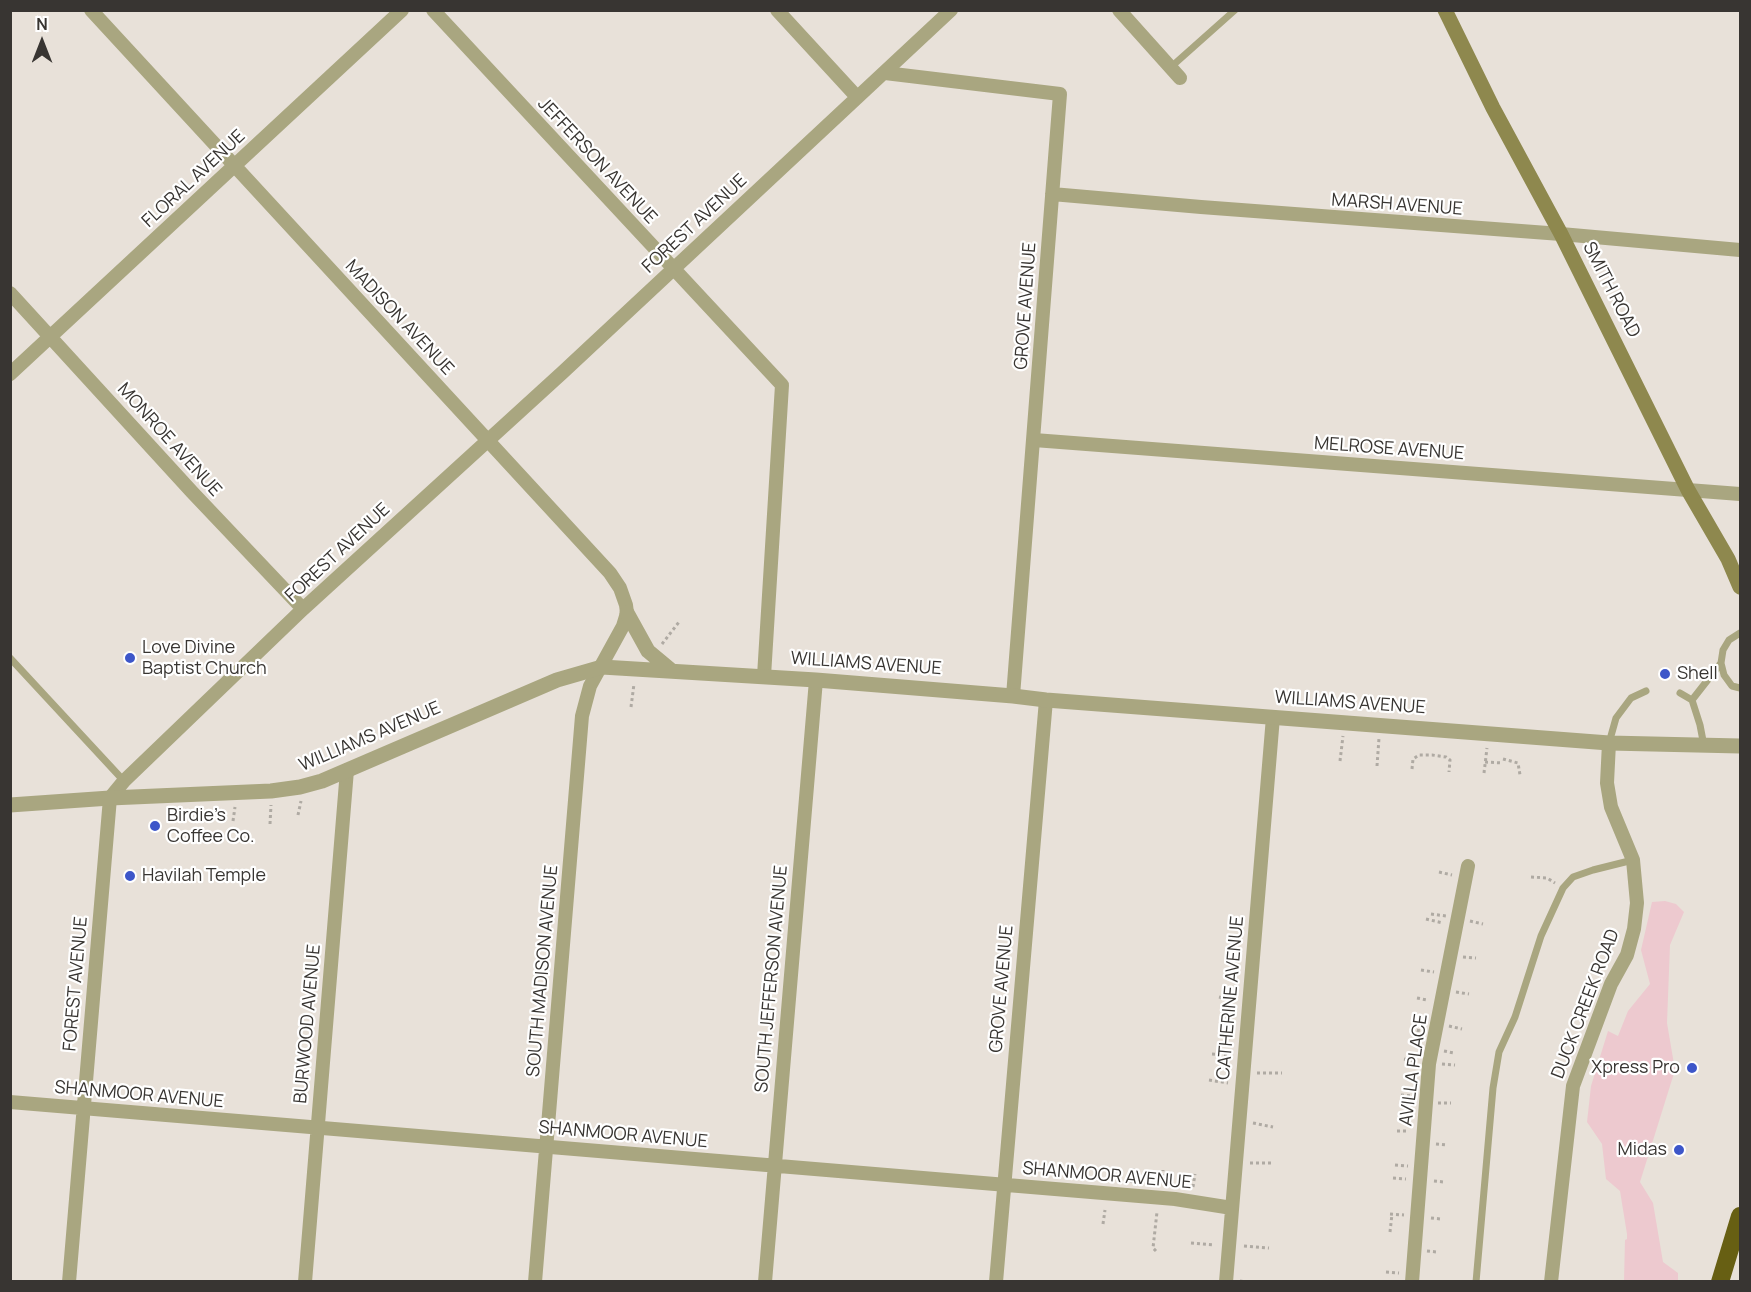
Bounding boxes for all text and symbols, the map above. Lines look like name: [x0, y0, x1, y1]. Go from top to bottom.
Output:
north arrow: [12, 12, 72, 72]
text: N: [36, 13, 48, 35]
street label: JEFFERSON AVENUE: [533, 93, 661, 229]
street label: FLORAL AVENUE: [138, 126, 250, 232]
street label: FOREST AVENUE: [638, 170, 752, 278]
street label: MARSH AVENUE: [1331, 190, 1463, 220]
street label: SMITH ROAD: [1578, 239, 1644, 341]
street label: GROVE AVENUE: [1011, 242, 1041, 370]
street label: MADISON AVENUE: [340, 256, 458, 380]
street label: MONROE AVENUE: [112, 379, 226, 501]
street label: MELROSE AVENUE: [1313, 433, 1465, 465]
street label: FOREST AVENUE: [281, 499, 395, 607]
place label: Love Divine Baptist Church: [142, 637, 267, 680]
street label: WILLIAMS AVENUE: [790, 648, 942, 680]
marker: Love Divine Baptist Church: [123, 651, 137, 665]
place label: Shell: [1677, 663, 1718, 685]
marker: Shell: [1658, 667, 1672, 681]
street label: WILLIAMS AVENUE: [1274, 687, 1426, 719]
street label: WILLIAMS AVENUE: [296, 697, 444, 777]
place label: Birdie’s Coffee Co.: [167, 805, 254, 848]
marker: Birdie’s Coffee Co.: [148, 819, 162, 833]
street label: SOUTH MADISON AVENUE: [523, 864, 563, 1078]
street label: SOUTH JEFFERSON AVENUE: [751, 864, 793, 1094]
place label: Havilah Temple: [142, 865, 266, 887]
marker: Havilah Temple: [123, 869, 137, 883]
street label: CATHERINE AVENUE: [1213, 915, 1249, 1081]
street label: FOREST AVENUE: [59, 916, 93, 1052]
street label: GROVE AVENUE: [986, 924, 1018, 1054]
street label: DUCK CREEK ROAD: [1548, 926, 1624, 1082]
street label: BURWOOD AVENUE: [290, 944, 326, 1104]
street label: AVILLA PLACE: [1395, 1013, 1433, 1127]
place label: Xpress Pro: [1591, 1057, 1680, 1079]
marker: Xpress Pro: [1685, 1061, 1699, 1075]
street label: SHANMOOR AVENUE: [54, 1077, 224, 1113]
street label: SHANMOOR AVENUE: [538, 1117, 708, 1153]
place label: Midas: [1618, 1139, 1667, 1161]
marker: Midas: [1672, 1143, 1686, 1157]
street label: SHANMOOR AVENUE: [1022, 1158, 1192, 1194]

